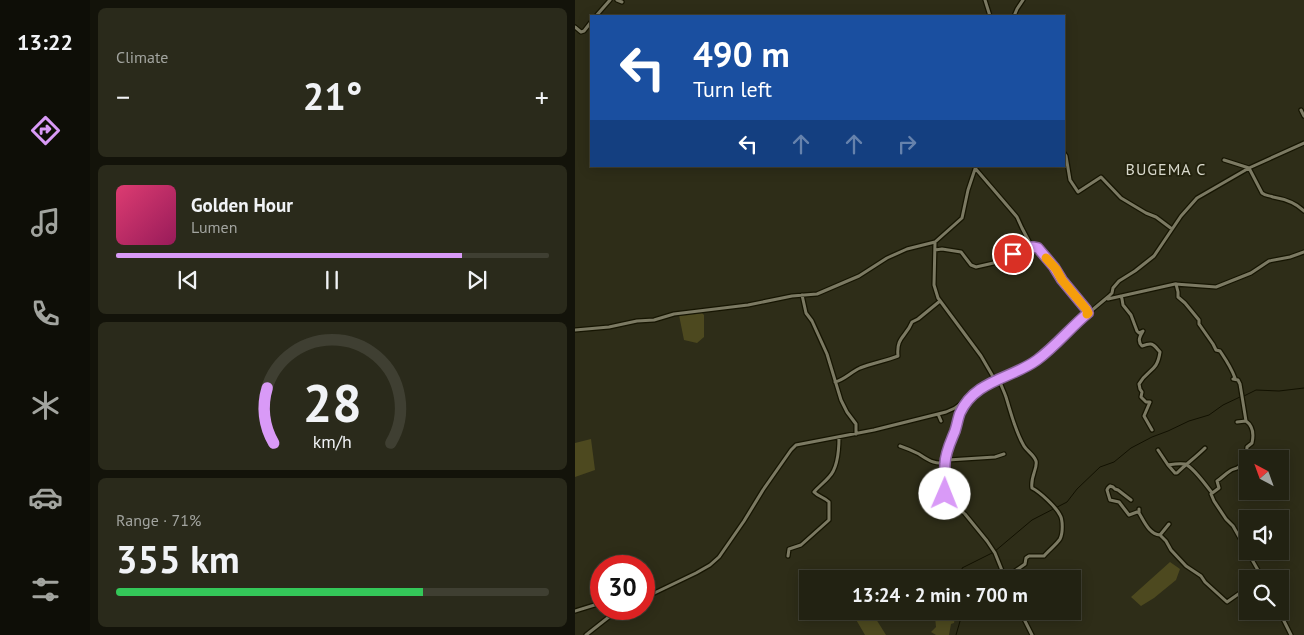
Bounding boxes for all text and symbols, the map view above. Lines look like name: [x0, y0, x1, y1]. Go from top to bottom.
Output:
text: 13:22: [17, 28, 73, 56]
text: 490 m: [693, 31, 790, 77]
icon: left: [610, 35, 675, 100]
text: Climate: [116, 47, 168, 67]
text: 21°: [303, 71, 362, 120]
text: Turn left: [693, 75, 772, 103]
text: −: [116, 78, 130, 115]
text: +: [535, 78, 549, 115]
icon: directions: [28, 113, 63, 148]
icon: left: [734, 130, 762, 158]
icon: ahead: [787, 130, 815, 158]
icon: ahead: [840, 130, 868, 158]
icon: right: [893, 130, 921, 158]
district label: BUGEMA C: [1126, 159, 1206, 179]
text: Golden Hour: [191, 193, 293, 217]
icon: music: [28, 205, 63, 240]
text: Lumen: [191, 217, 237, 237]
pin: [992, 233, 1034, 275]
icon: arrive: [999, 240, 1027, 268]
icon: previous: [174, 266, 202, 294]
icon: pause: [318, 266, 346, 294]
icon: next: [463, 266, 491, 294]
icon: phone: [28, 296, 63, 331]
text: 28: [303, 369, 362, 436]
icon: climate: [28, 388, 63, 423]
text: km/h: [313, 430, 352, 453]
north arrow: [1239, 450, 1289, 500]
map controls: [1239, 450, 1289, 620]
position arrow: [918, 467, 970, 519]
icon: car: [28, 480, 63, 515]
text: Range · 71%: [116, 510, 201, 530]
button: sound: [1239, 510, 1289, 560]
text: 355 km: [116, 534, 240, 583]
speed limit sign: 30: [590, 555, 655, 620]
button: search: [1239, 570, 1289, 620]
icon: filters: [28, 572, 63, 607]
text: 13:24 · 2 min · 700 m: [852, 583, 1028, 607]

